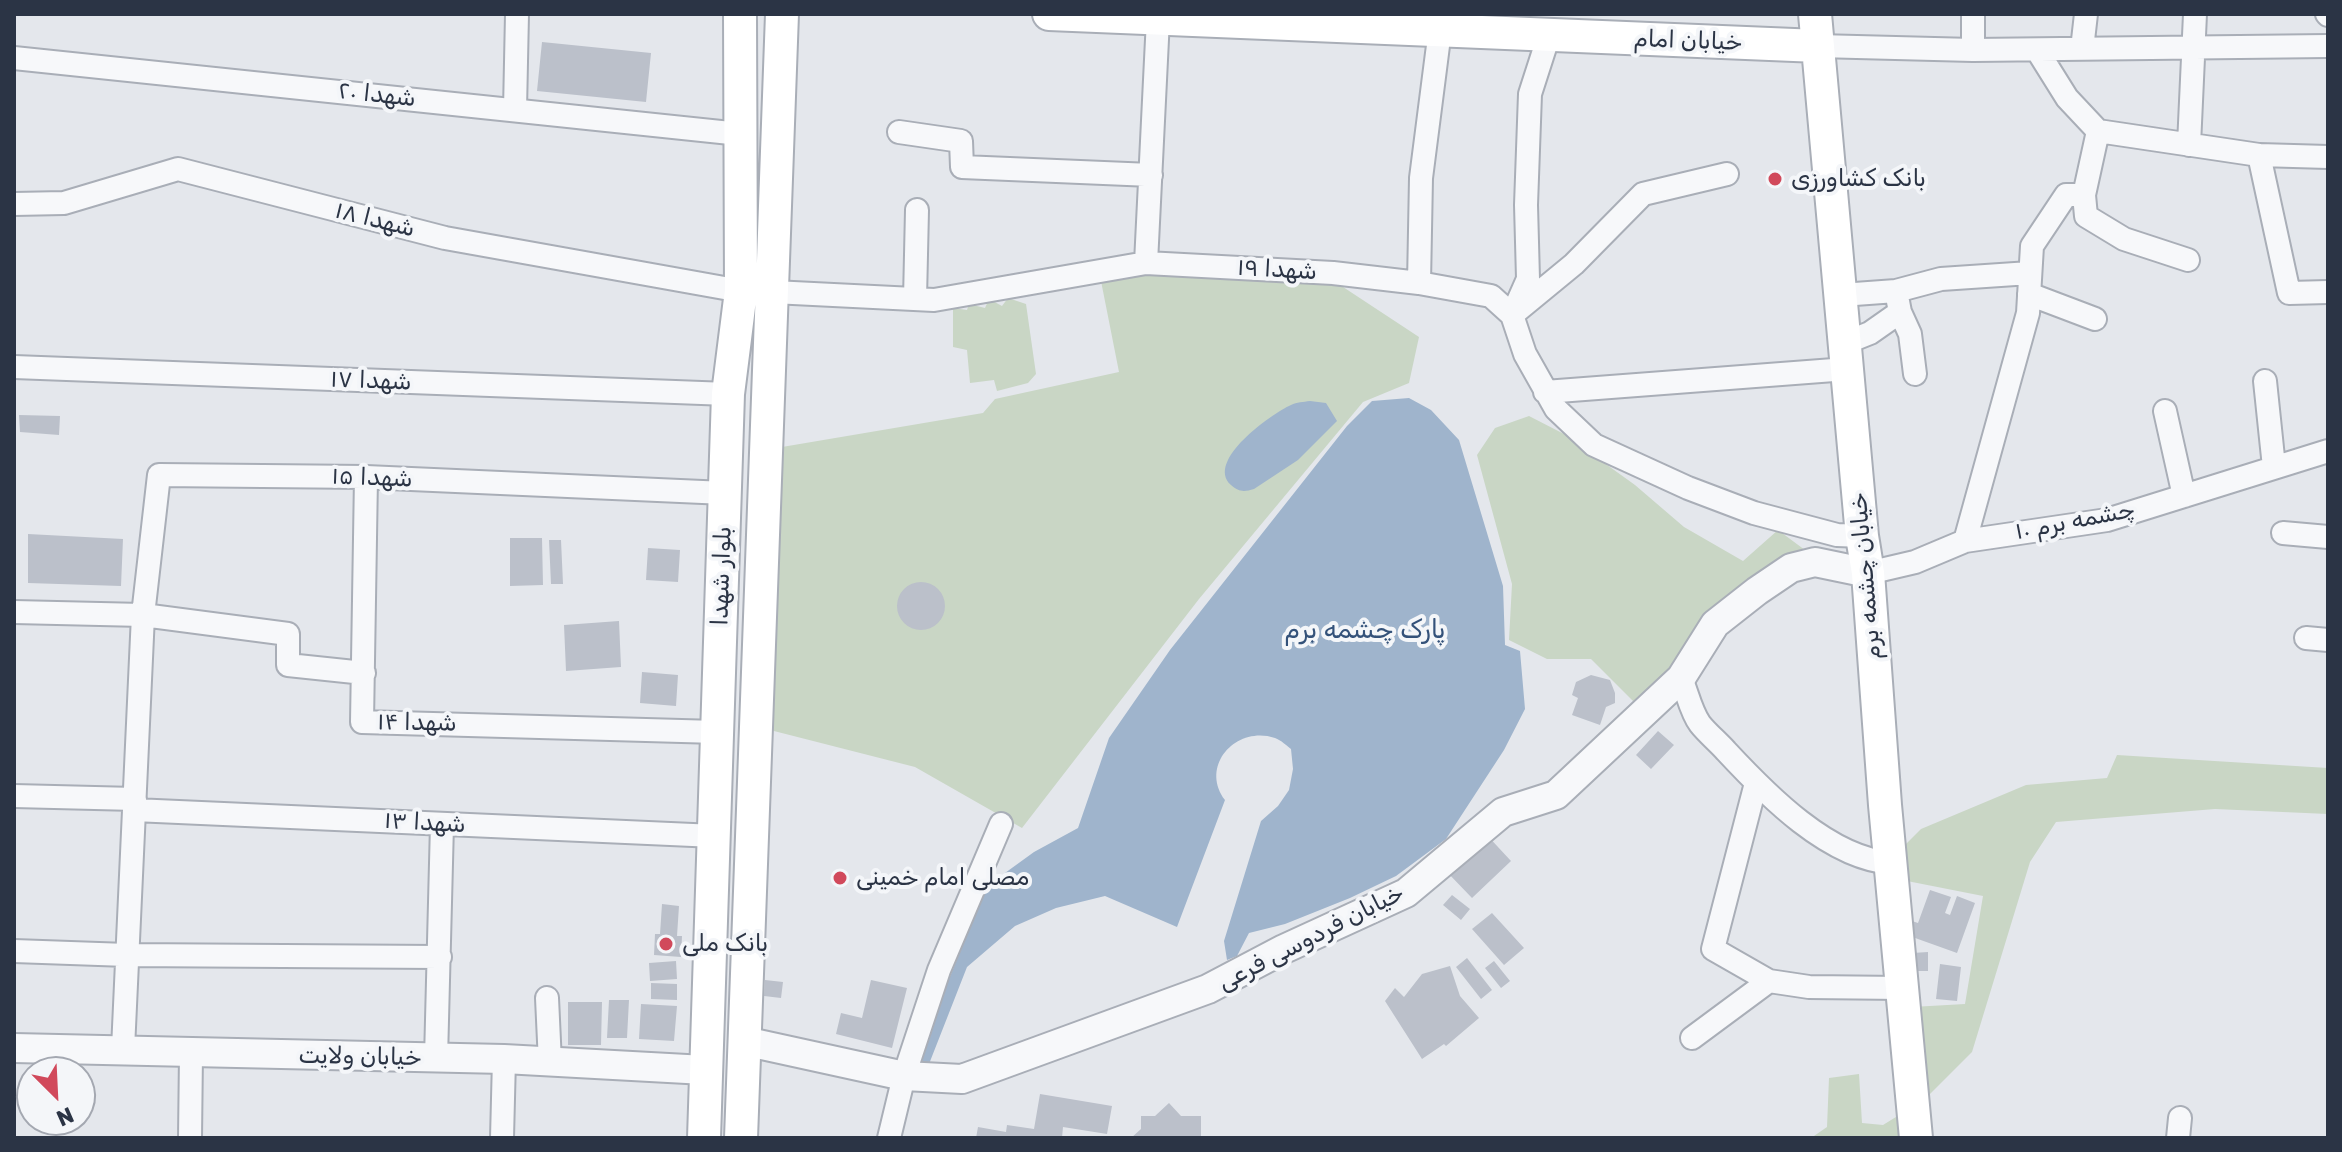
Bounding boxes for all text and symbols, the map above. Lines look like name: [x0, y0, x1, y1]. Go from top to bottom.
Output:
street label: خیابان امام: [1633, 25, 1743, 57]
street label: شهدا ۲۰: [337, 77, 417, 113]
place label: بانک کشاورزی: [1791, 165, 1926, 193]
marker: بانک کشاورزی: [1766, 170, 1784, 188]
street label: شهدا ۱۸: [332, 196, 418, 244]
street label: شهدا ۱۹: [1236, 254, 1318, 286]
street label: شهدا ۱۷: [330, 365, 412, 397]
street label: شهدا ۱۵: [331, 462, 413, 494]
street label: خیابان چشمه برم: [1844, 491, 1888, 661]
street label: چشمه برم ۱۰: [2013, 495, 2137, 547]
street label: بلوار شهدا: [706, 526, 738, 626]
water label: پارک چشمه برم: [1285, 614, 1445, 646]
street label: شهدا ۱۴: [377, 708, 457, 738]
street label: شهدا ۱۳: [383, 806, 467, 840]
place label: مصلی امام خمینی: [856, 864, 1029, 892]
marker: مصلی امام خمینی: [831, 869, 849, 887]
street label: خیابان فردوسی فرعی: [1213, 879, 1409, 997]
place label: بانک ملی: [682, 930, 768, 958]
marker: بانک ملی: [657, 935, 675, 953]
street label: خیابان ولایت: [298, 1042, 422, 1072]
north arrow: [16, 1056, 96, 1136]
text: N: [52, 1101, 78, 1132]

